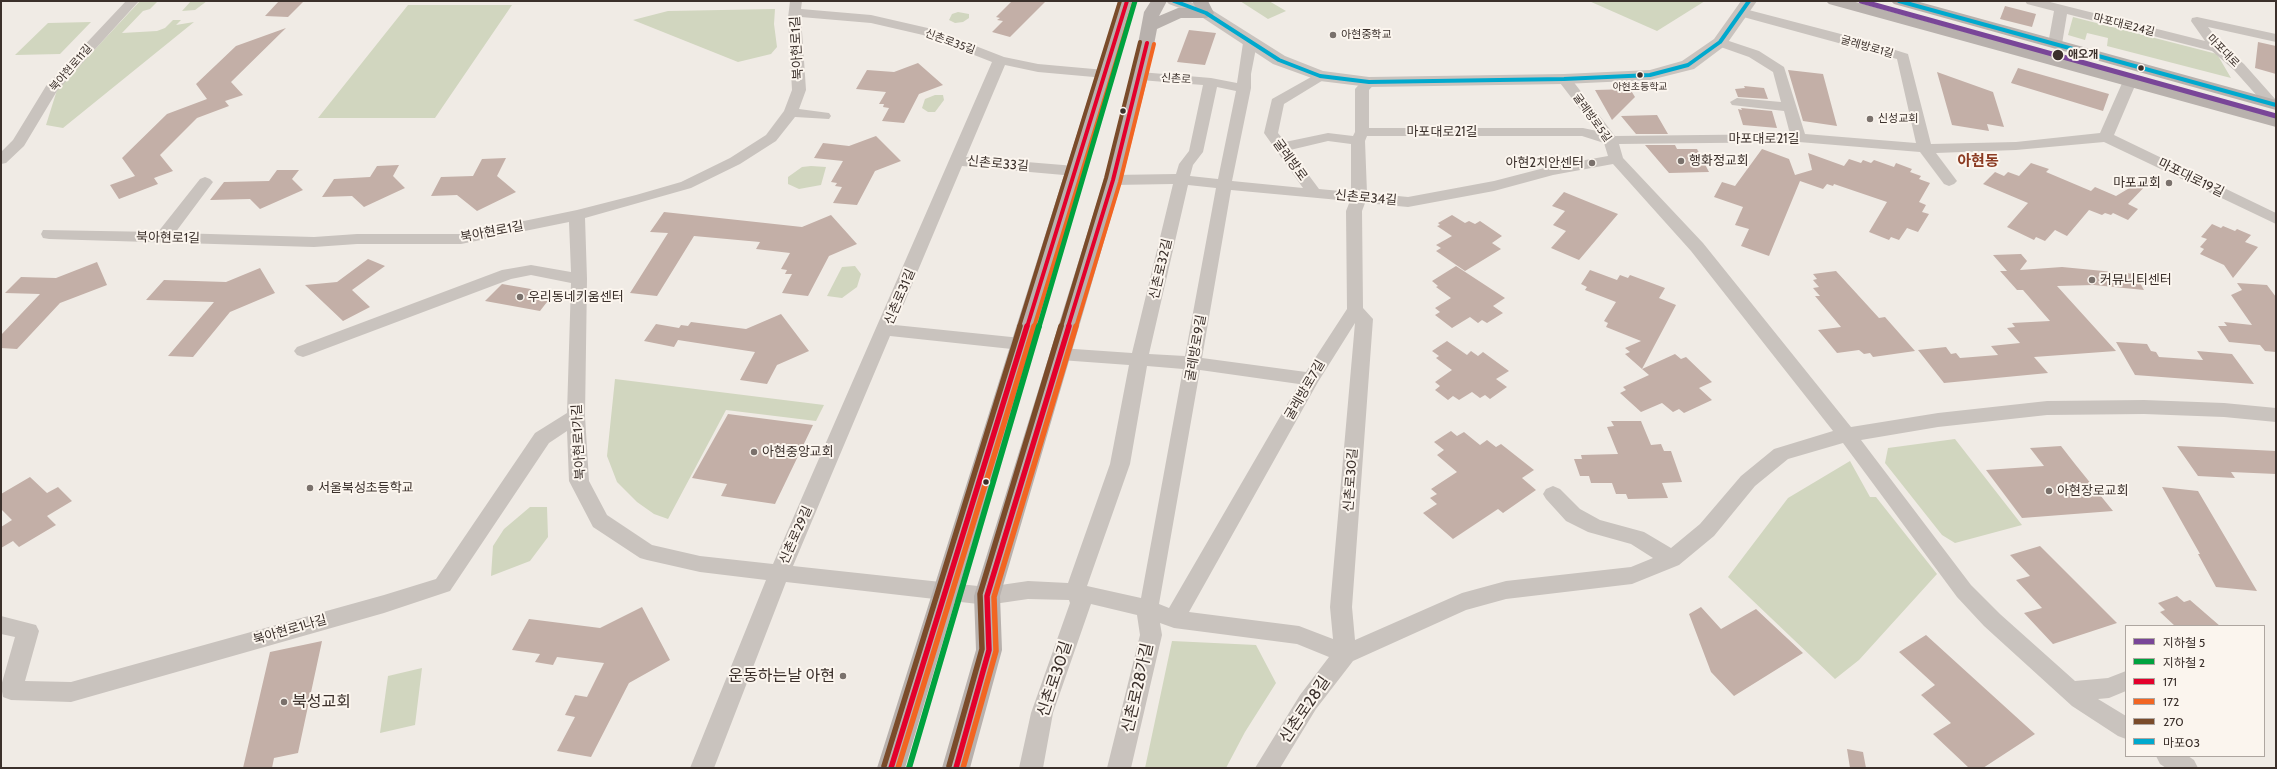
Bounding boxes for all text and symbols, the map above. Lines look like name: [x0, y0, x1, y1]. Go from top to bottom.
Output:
street label: 마포대로24길: [2092, 11, 2156, 39]
street label: 북아현로1길: [788, 16, 806, 80]
street label: 신촌로35길: [923, 27, 977, 57]
place label: 아현중학교: [1341, 28, 1392, 42]
marker: 아현중학교: [1328, 30, 1338, 40]
street label: 마포대로: [2204, 32, 2242, 70]
street label: 굴레방로1길: [1839, 33, 1895, 61]
street label: 북아현로11길: [47, 42, 95, 94]
marker: 애오개: [2051, 48, 2065, 62]
place label: 애오개: [2068, 48, 2098, 62]
unlabelled marker: [2136, 63, 2146, 73]
marker: 아현초등학교: [1635, 70, 1645, 80]
street label: 신촌로: [1160, 71, 1192, 87]
place label: 아현초등학교: [1612, 81, 1668, 93]
street label: 굴레방로5길: [1570, 91, 1614, 145]
unlabelled marker: [1118, 106, 1128, 116]
place label: 신성교회: [1878, 112, 1918, 126]
marker: 신성교회: [1865, 114, 1875, 124]
street label: 마포대로21길: [1407, 124, 1477, 140]
street label: 마포대로21길: [1729, 131, 1799, 147]
street label: 굴레방로: [1270, 136, 1310, 184]
place label: 행화정교회: [1689, 153, 1749, 169]
district label: 아현동: [1957, 153, 1999, 171]
street label: 신촌로33길: [966, 154, 1030, 174]
place label: 아현2치안센터: [1505, 155, 1584, 171]
street label: 마포대로19길: [2155, 155, 2227, 201]
marker: 행화정교회: [1676, 156, 1686, 166]
marker: 아현2치안센터: [1587, 158, 1597, 168]
place label: 마포교회: [2113, 175, 2161, 191]
marker: 마포교회: [2164, 178, 2174, 188]
street label: 신촌로34길: [1334, 188, 1398, 208]
street label: 북아현로1길: [459, 218, 525, 246]
street label: 북아현로1길: [136, 230, 200, 246]
street label: 신촌로32길: [1146, 237, 1176, 301]
street label: 신촌로31길: [881, 267, 919, 327]
place label: 커뮤니티센터: [2100, 272, 2172, 288]
marker: 커뮤니티센터: [2087, 275, 2097, 285]
place label: 우리동네키움센터: [528, 289, 624, 305]
marker: 우리동네키움센터: [515, 292, 525, 302]
street label: 굴레방로9길: [1182, 314, 1210, 382]
street label: 굴레방로7길: [1282, 357, 1328, 423]
street label: 북아현로1가길: [569, 404, 589, 480]
place label: 아현중앙교회: [762, 444, 834, 460]
marker: 아현중앙교회: [749, 447, 759, 457]
street label: 신촌로30길: [1341, 448, 1361, 512]
unlabelled marker: [981, 477, 991, 487]
place label: 서울북성초등학교: [318, 480, 414, 496]
marker: 서울북성초등학교: [305, 483, 315, 493]
place label: 아현장로교회: [2057, 483, 2129, 499]
marker: 아현장로교회: [2044, 486, 2054, 496]
street label: 신촌로29길: [776, 503, 816, 567]
street label: 북아현로1나길: [251, 612, 329, 648]
legend: [2125, 625, 2265, 757]
text: 지하철 5: [2163, 635, 2205, 650]
street label: 신촌로30길: [1034, 639, 1076, 719]
street label: 신촌로28가길: [1118, 641, 1158, 735]
text: 지하철 2: [2163, 655, 2205, 670]
place label: 운동하는날 아현: [728, 666, 835, 686]
marker: 운동하는날 아현: [838, 671, 848, 681]
street label: 신촌로28길: [1276, 673, 1334, 747]
text: 171: [2163, 674, 2177, 689]
place label: 북성교회: [292, 692, 351, 712]
text: 172: [2163, 694, 2179, 709]
marker: 북성교회: [279, 697, 289, 707]
text: 270: [2163, 714, 2184, 729]
text: 마포03: [2163, 735, 2200, 750]

